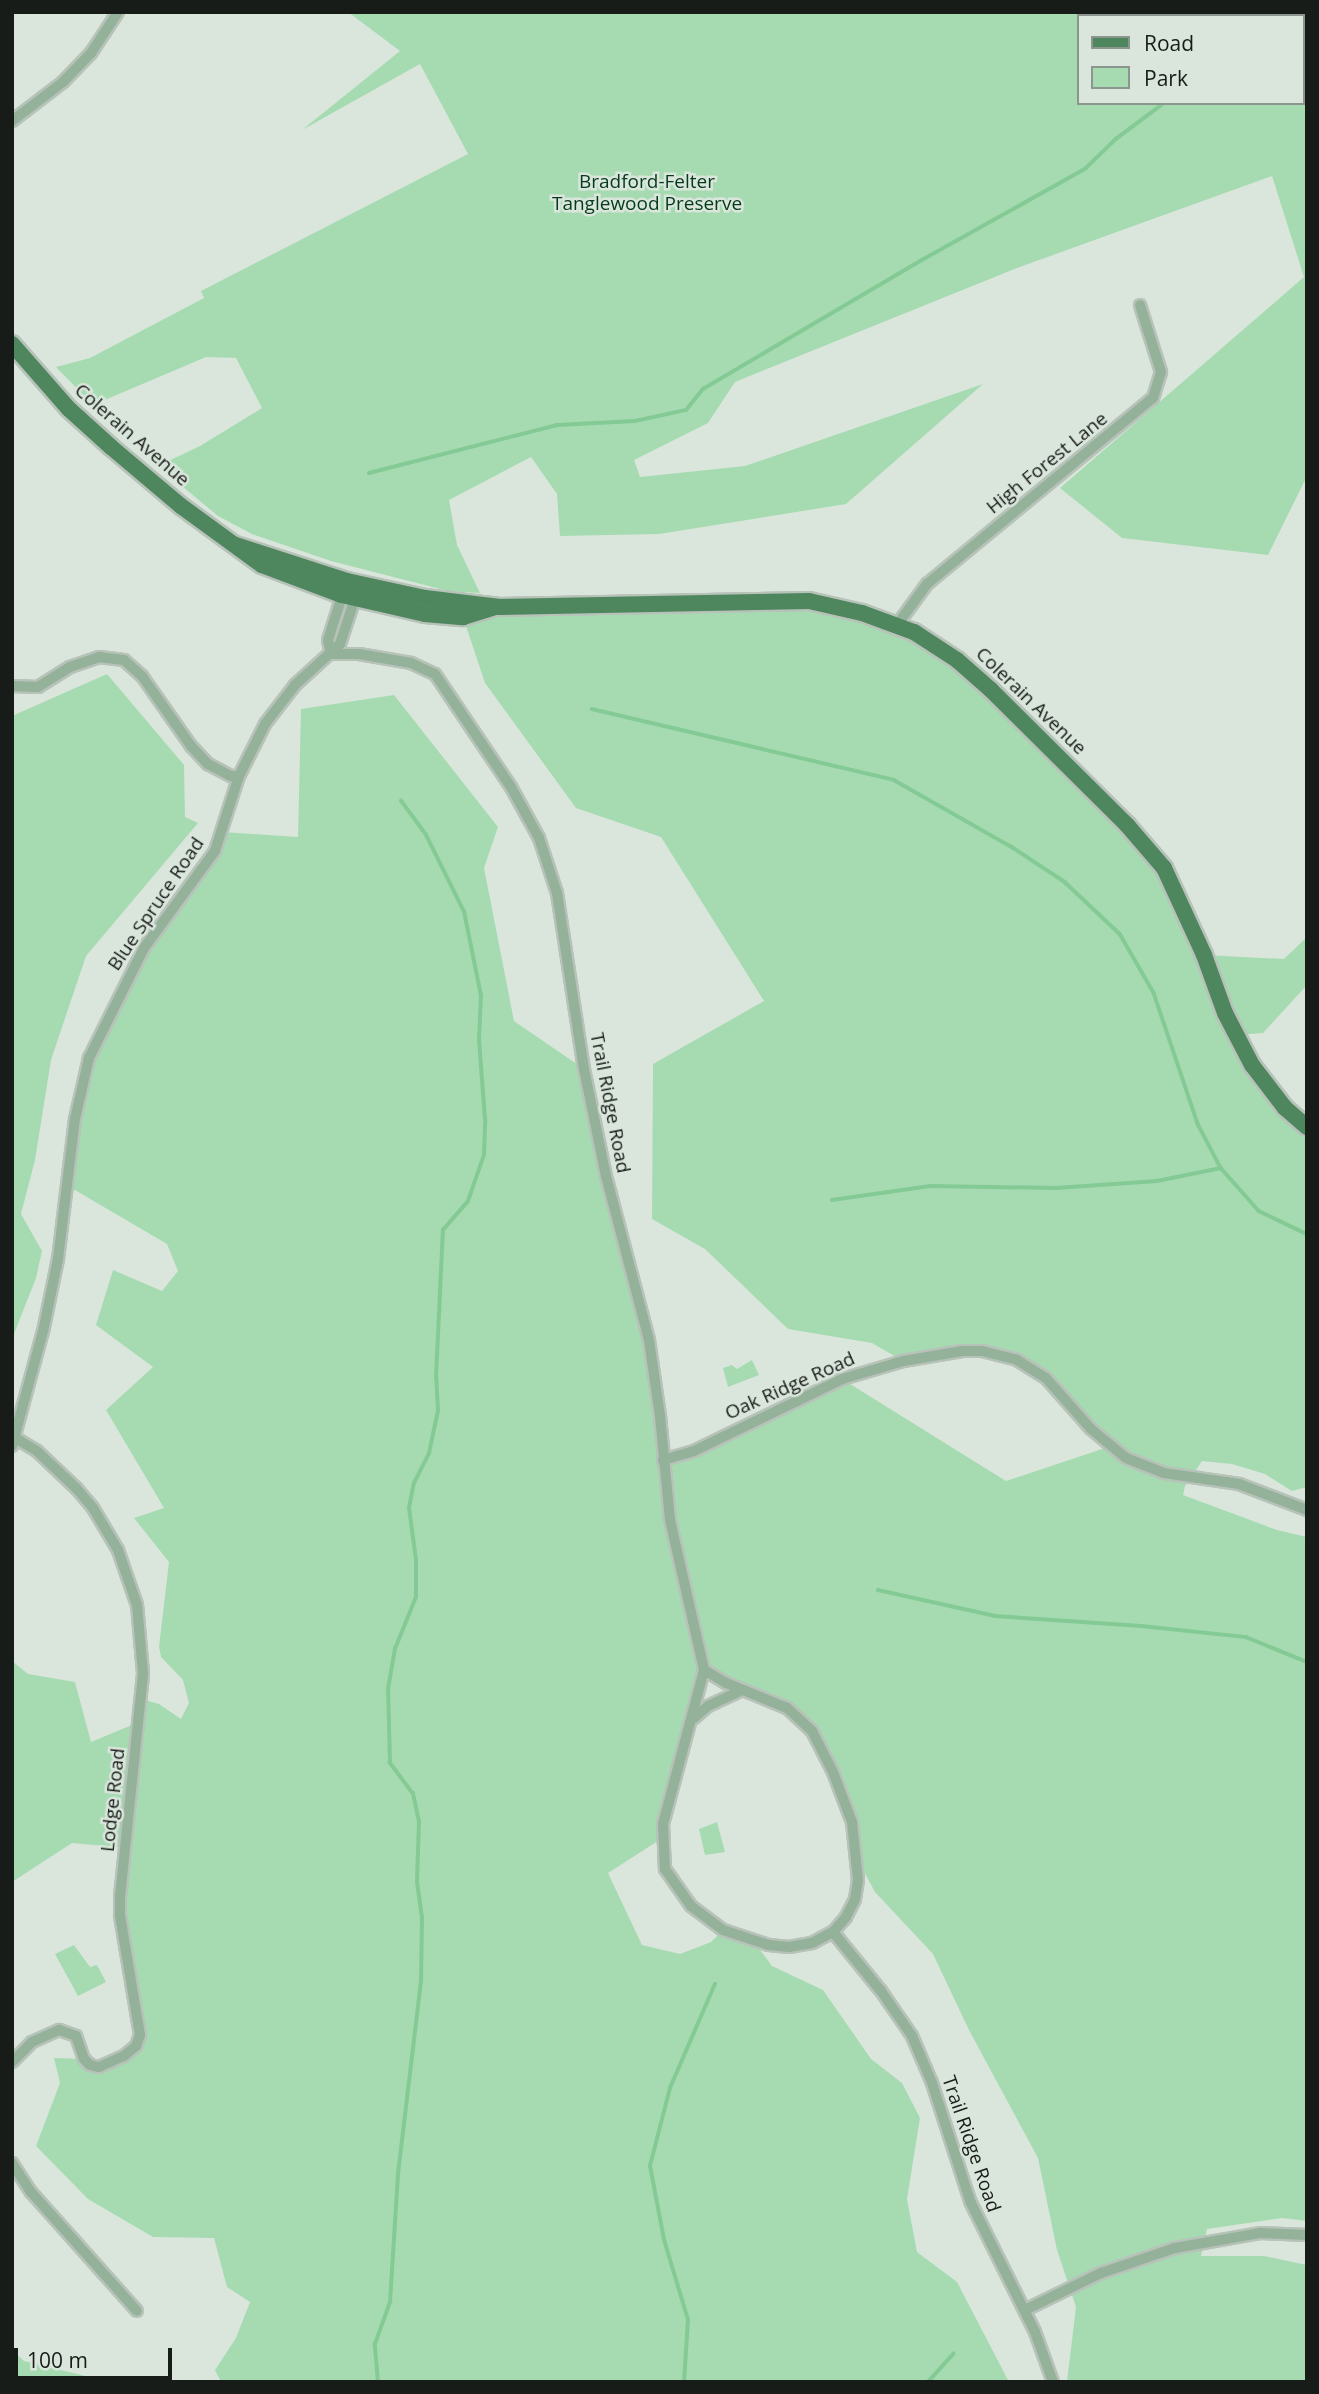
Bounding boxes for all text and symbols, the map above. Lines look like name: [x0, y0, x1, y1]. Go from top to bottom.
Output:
legend: [1078, 14, 1305, 105]
text: Road: [1144, 29, 1194, 57]
text: Park: [1144, 64, 1188, 92]
park label: Bradford-Felter Tanglewood Preserve: [552, 171, 742, 215]
street label: Colerain Avenue: [70, 379, 194, 491]
street label: High Forest Lane: [982, 407, 1112, 519]
street label: Colerain Avenue: [971, 643, 1091, 759]
street label: Blue Spruce Road: [103, 833, 209, 975]
street label: Trail Ridge Road: [585, 1031, 635, 1175]
street label: Oak Ridge Road: [722, 1347, 858, 1425]
street label: Lodge Road: [96, 1747, 130, 1853]
street label: Trail Ridge Road: [937, 2073, 1005, 2215]
scale bar: [18, 2334, 175, 2378]
text: 100 m: [27, 2346, 88, 2374]

